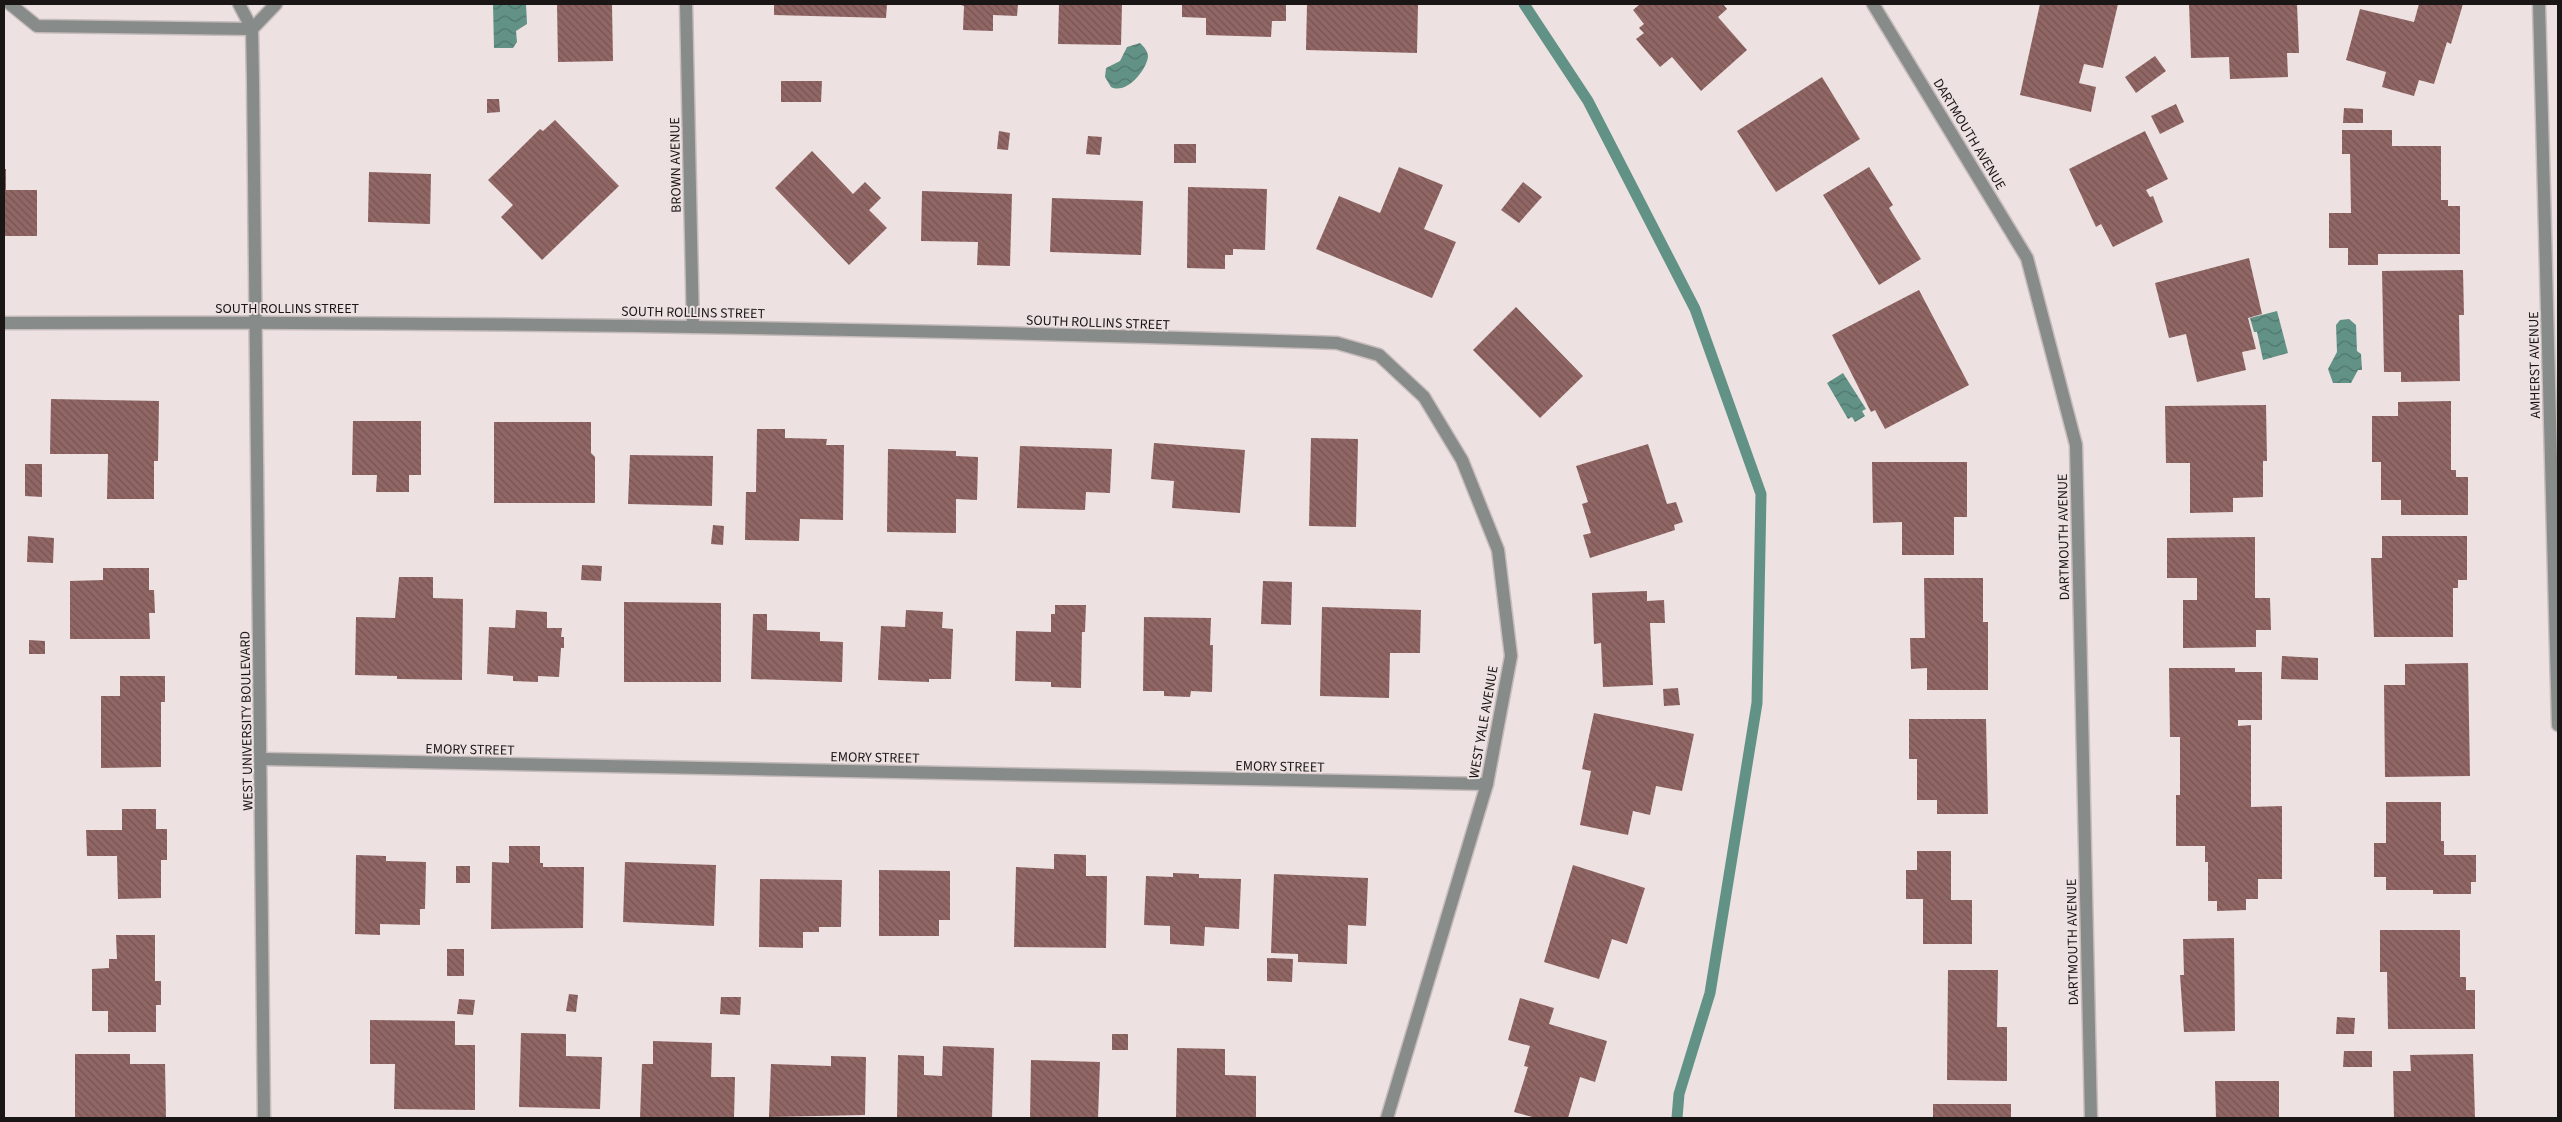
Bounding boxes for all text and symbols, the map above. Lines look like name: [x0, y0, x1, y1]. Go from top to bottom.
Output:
street label: DARTMOUTH AVENUE: [1928, 75, 2010, 194]
street label: BROWN AVENUE: [665, 117, 687, 213]
street label: SOUTH ROLLINS STREET: [215, 299, 360, 319]
street label: SOUTH ROLLINS STREET: [621, 302, 766, 324]
street label: SOUTH ROLLINS STREET: [1026, 310, 1171, 336]
street label: AMHERST AVENUE: [2524, 311, 2546, 419]
street label: DARTMOUTH AVENUE: [2053, 473, 2075, 601]
street label: WEST UNIVERSITY BOULEVARD: [235, 631, 259, 811]
street label: WEST YALE AVENUE: [1464, 664, 1504, 780]
street label: EMORY STREET: [425, 739, 515, 761]
street label: EMORY STREET: [830, 747, 920, 769]
street label: EMORY STREET: [1235, 756, 1325, 778]
street label: DARTMOUTH AVENUE: [2062, 878, 2084, 1006]

